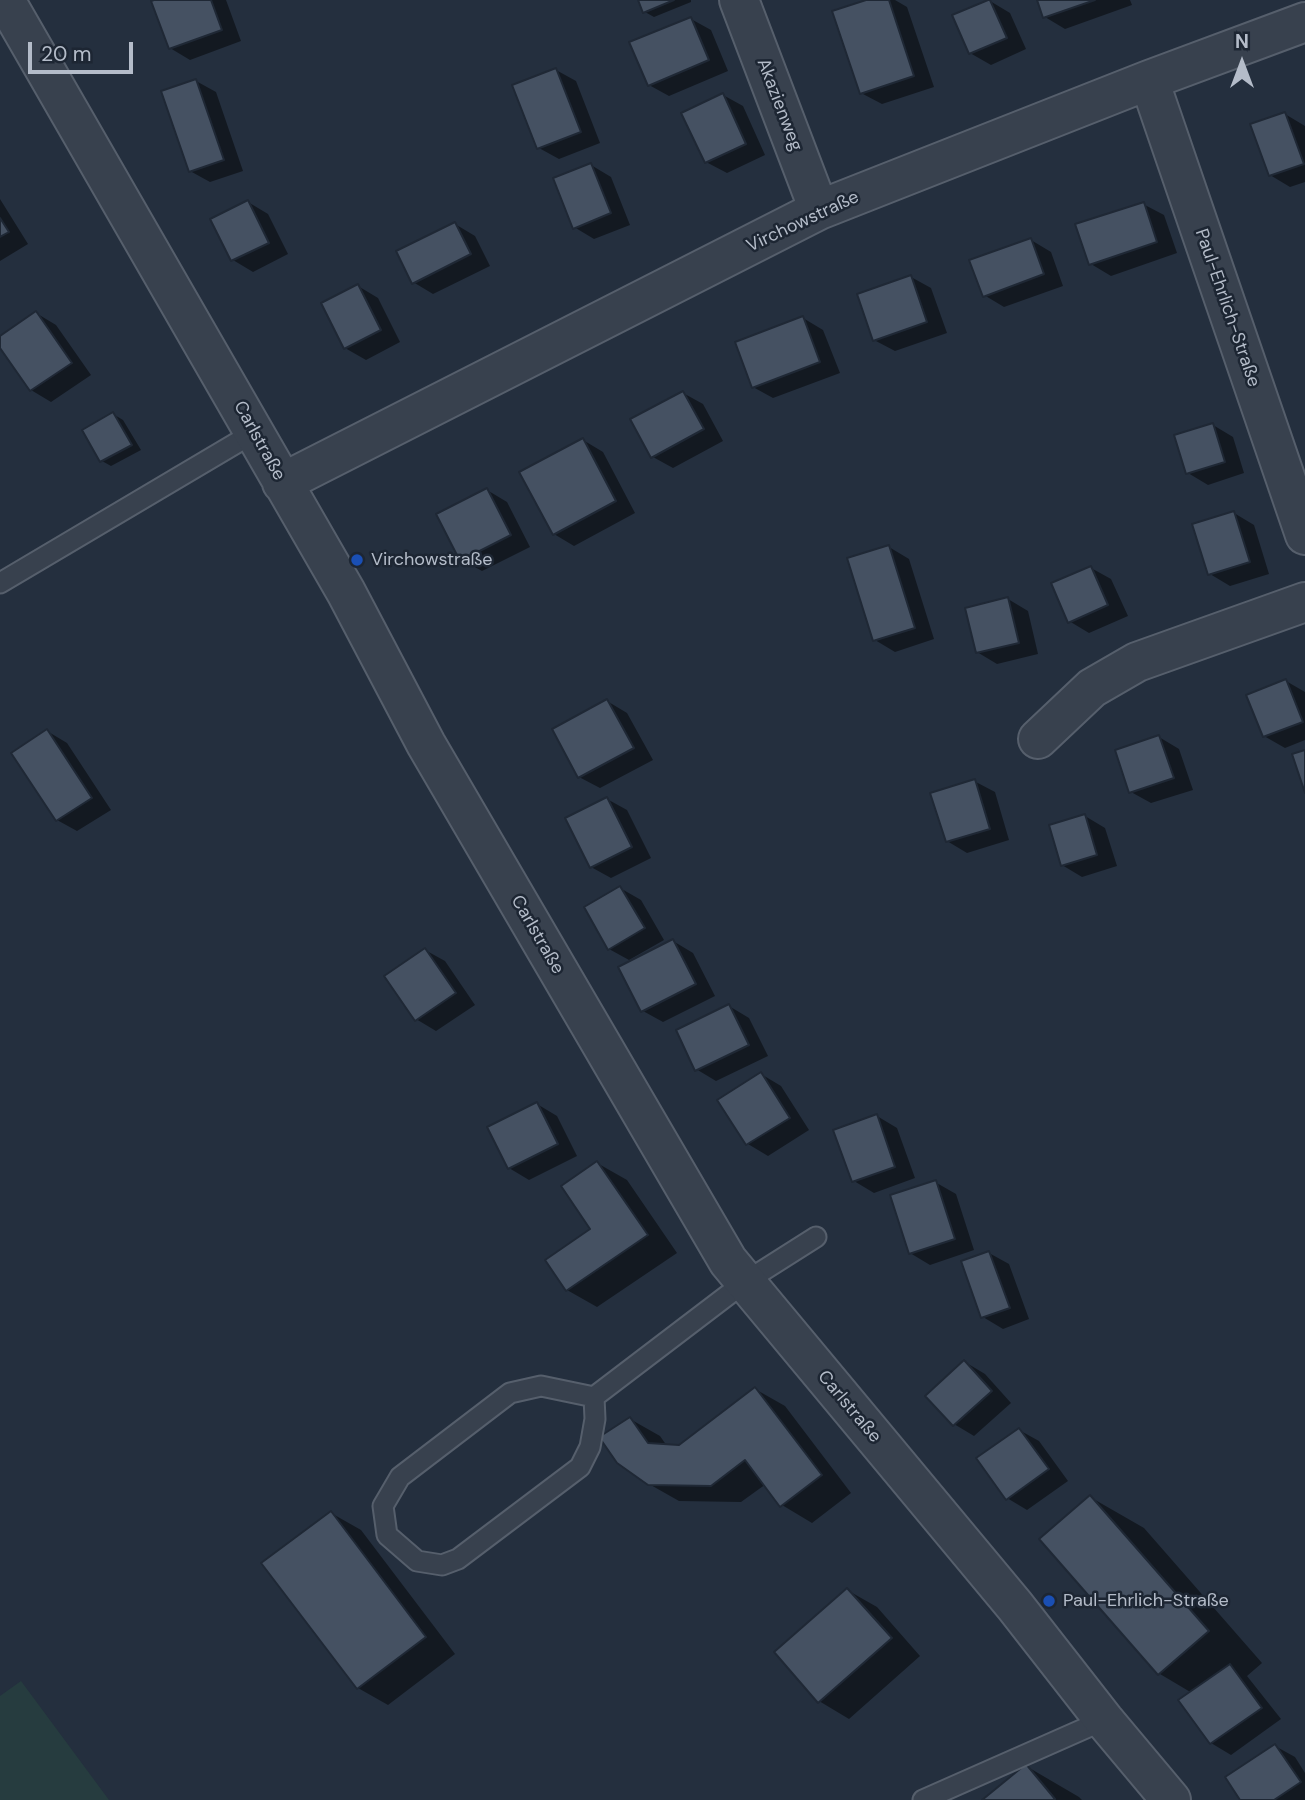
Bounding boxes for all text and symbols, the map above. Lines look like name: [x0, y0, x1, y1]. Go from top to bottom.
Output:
scale bar: [32, 28, 136, 72]
north arrow: [1207, 28, 1277, 98]
text: N: [1235, 29, 1249, 54]
text: 20 m: [41, 40, 92, 68]
street label: Akazienweg: [751, 56, 807, 154]
street label: Virchowstraße: [743, 187, 863, 257]
street label: Paul-Ehrlich-Straße: [1190, 226, 1264, 390]
street label: Carlstraße: [228, 398, 290, 484]
place label: Virchowstraße: [371, 549, 492, 571]
marker: Virchowstraße: [349, 552, 365, 568]
street label: Carlstraße: [506, 892, 568, 978]
street label: Carlstraße: [813, 1367, 885, 1447]
place label: Paul-Ehrlich-Straße: [1063, 1590, 1229, 1612]
marker: Paul-Ehrlich-Straße: [1041, 1593, 1057, 1609]

